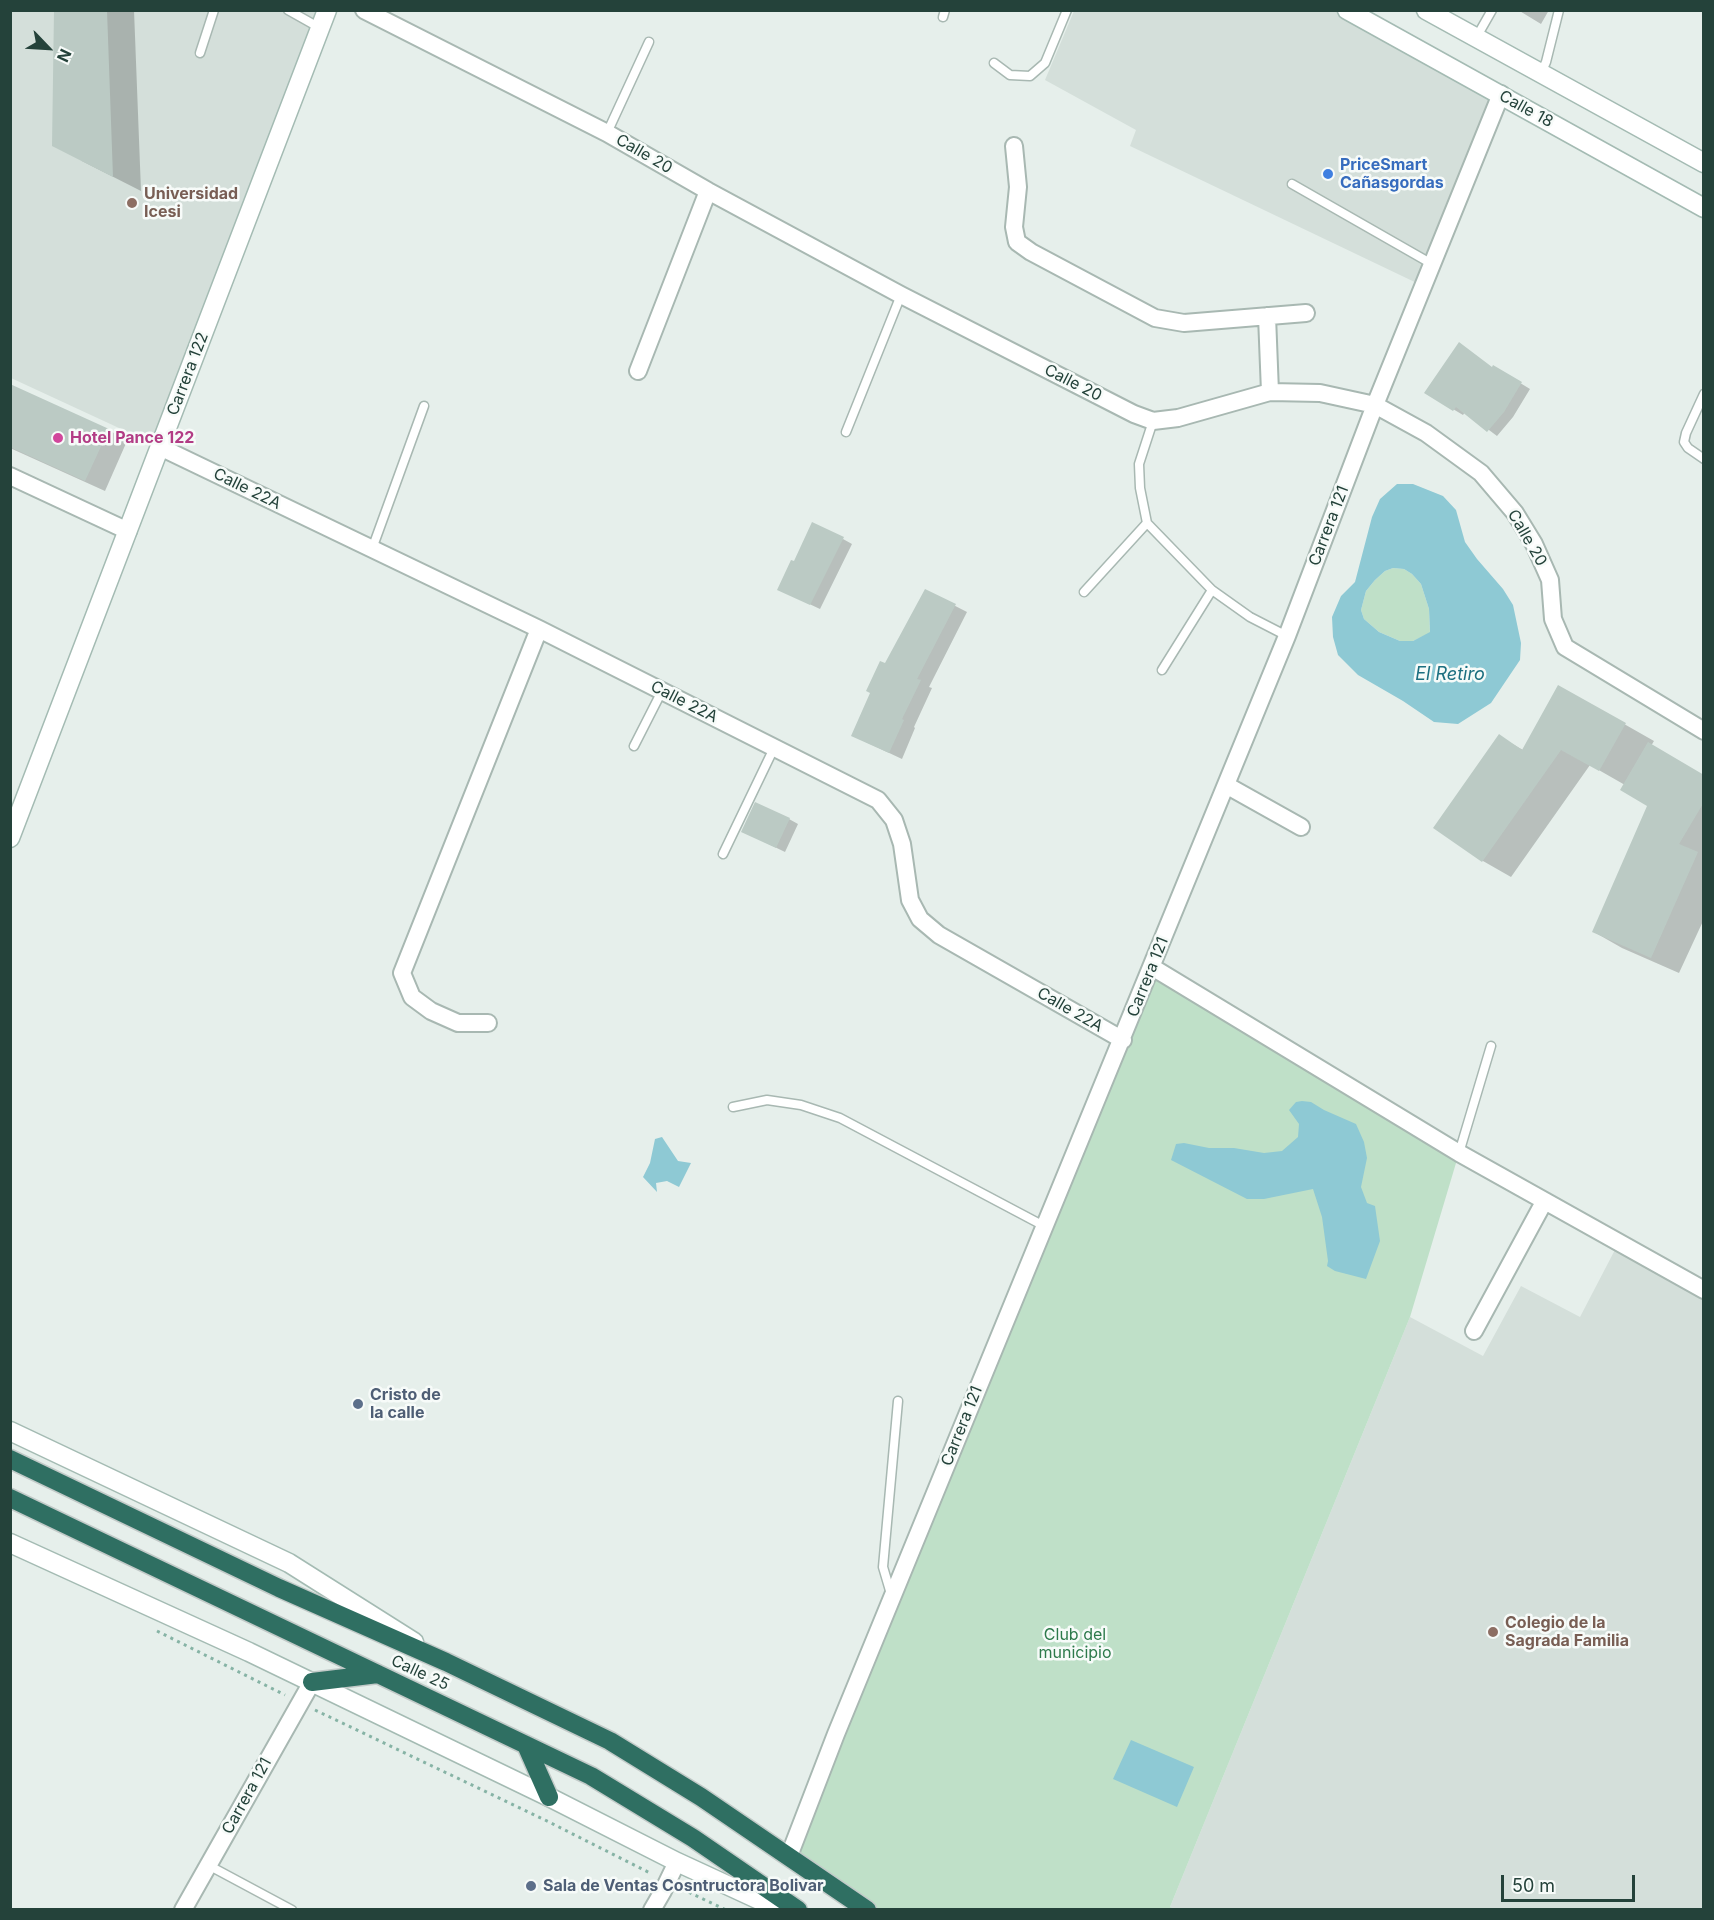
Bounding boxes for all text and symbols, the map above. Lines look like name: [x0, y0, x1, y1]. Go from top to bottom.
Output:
north arrow: [18, 18, 78, 78]
text: N: [53, 46, 76, 65]
street label: Calle 18: [1496, 86, 1556, 132]
street label: Calle 20: [612, 130, 676, 178]
place label: PriceSmart Cañasgordas: [1340, 155, 1444, 193]
marker: PriceSmart Cañasgordas: [1321, 167, 1335, 181]
place label: Universidad Icesi: [144, 184, 238, 222]
marker: Universidad Icesi: [125, 196, 139, 210]
street label: Carrera 122: [163, 330, 213, 418]
street label: Calle 20: [1041, 360, 1105, 406]
place label: Hotel Pance 122: [70, 428, 194, 448]
marker: Hotel Pance 122: [51, 431, 65, 445]
street label: Calle 22A: [210, 464, 284, 514]
street label: Carrera 121: [1305, 483, 1353, 569]
street label: Calle 20: [1503, 506, 1551, 570]
water label: El Retiro: [1415, 664, 1485, 686]
street label: Calle 22A: [647, 677, 721, 727]
street label: Carrera 121: [1123, 934, 1173, 1020]
street label: Calle 22A: [1034, 983, 1106, 1037]
street label: Carrera 121: [937, 1383, 987, 1469]
place label: Cristo de la calle: [370, 1385, 441, 1423]
marker: Cristo de la calle: [351, 1397, 365, 1411]
place label: Colegio de la Sagrada Familia: [1505, 1613, 1629, 1651]
park label: Club del municipio: [1038, 1625, 1112, 1663]
marker: Colegio de la Sagrada Familia: [1486, 1625, 1500, 1639]
street label: Calle 25: [388, 1651, 452, 1695]
street label: Carrera 121: [218, 1754, 276, 1838]
scale bar: [1504, 1863, 1638, 1901]
text: 50 m: [1512, 1875, 1555, 1896]
place label: Sala de Ventas Cosntructora Bolivar: [543, 1876, 824, 1896]
marker: Sala de Ventas Cosntructora Bolivar: [524, 1879, 538, 1893]

